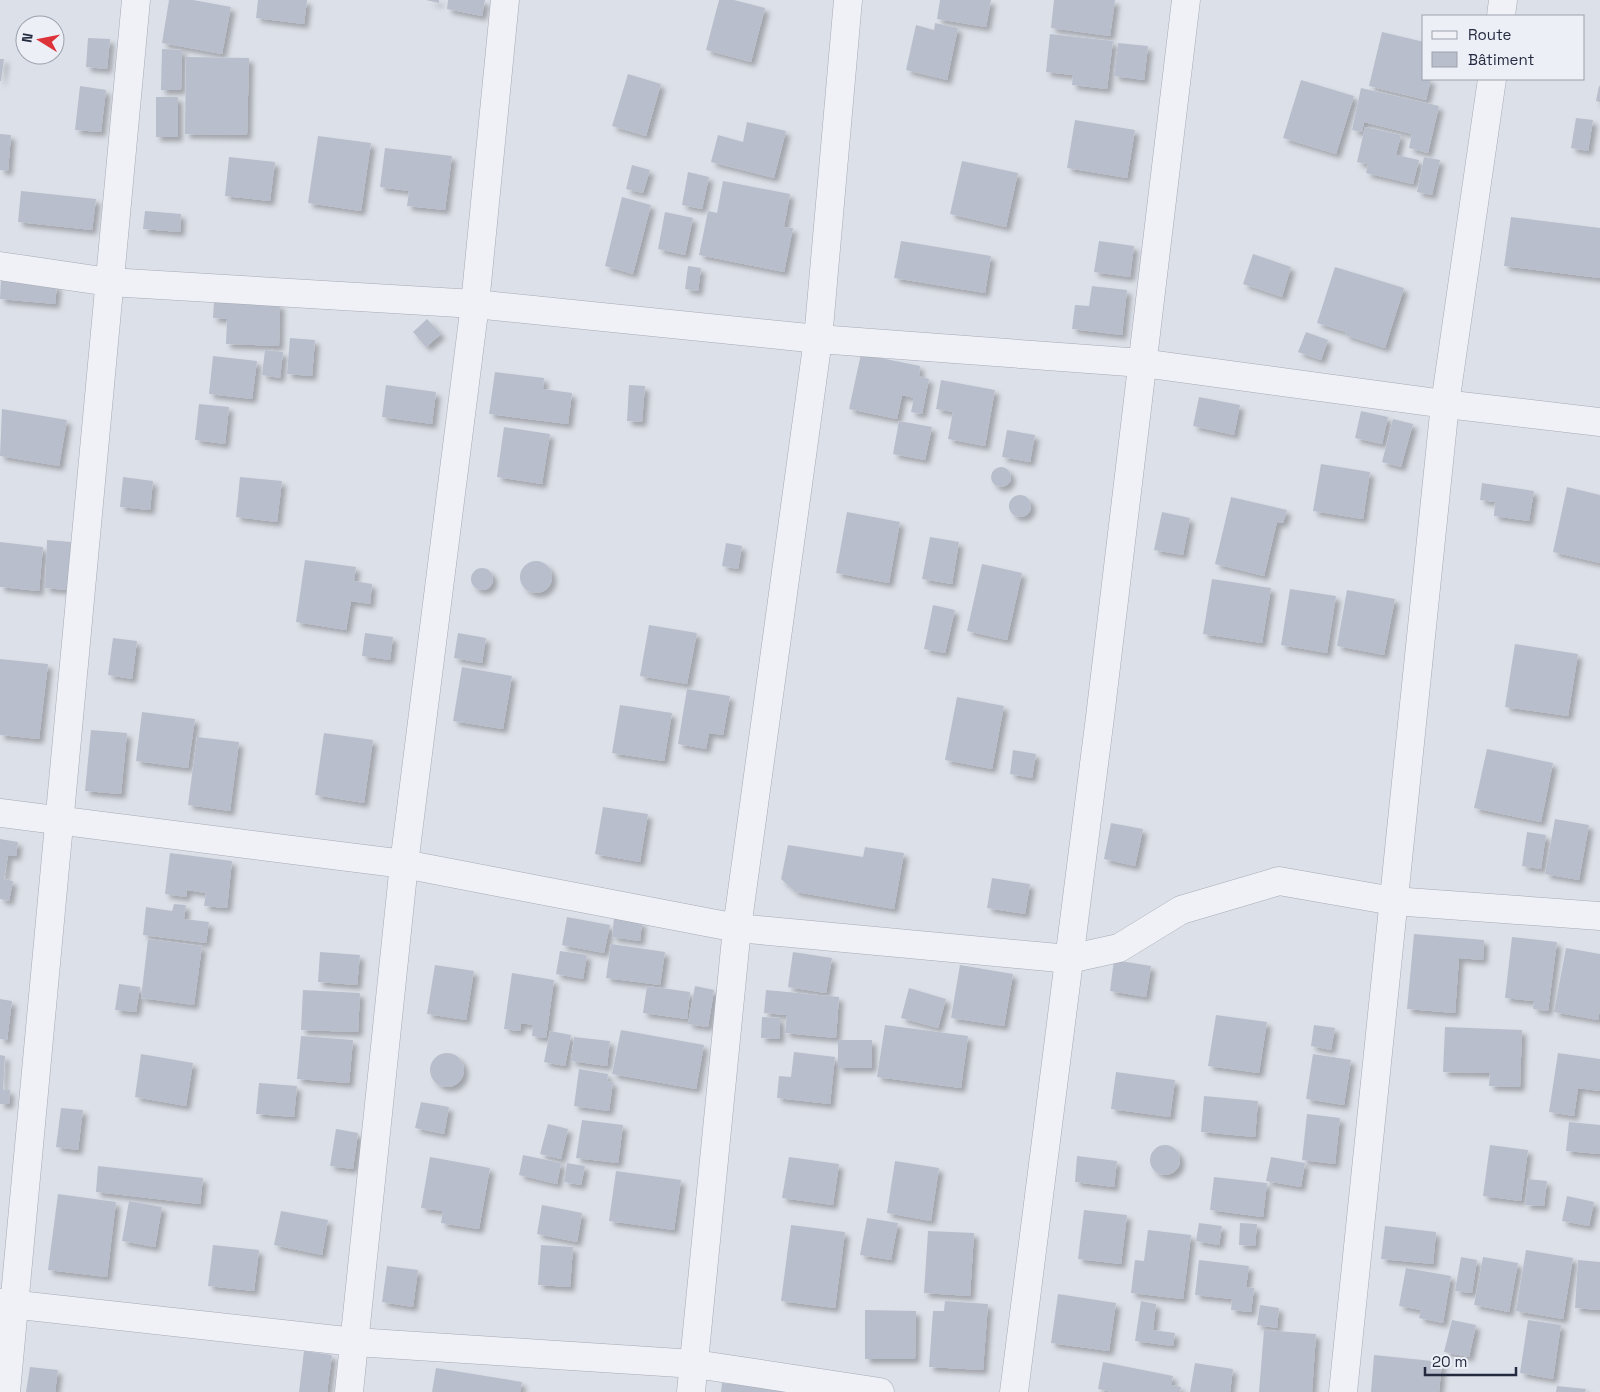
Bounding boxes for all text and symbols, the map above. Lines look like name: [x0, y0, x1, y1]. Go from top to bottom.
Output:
north arrow: [15, 15, 65, 65]
legend: [1422, 15, 1585, 80]
text: Route: [1468, 25, 1512, 44]
text: N: [18, 32, 37, 44]
text: Bâtiment: [1468, 50, 1534, 69]
scale bar: [1425, 1344, 1516, 1376]
text: 20 m: [1432, 1352, 1467, 1371]

